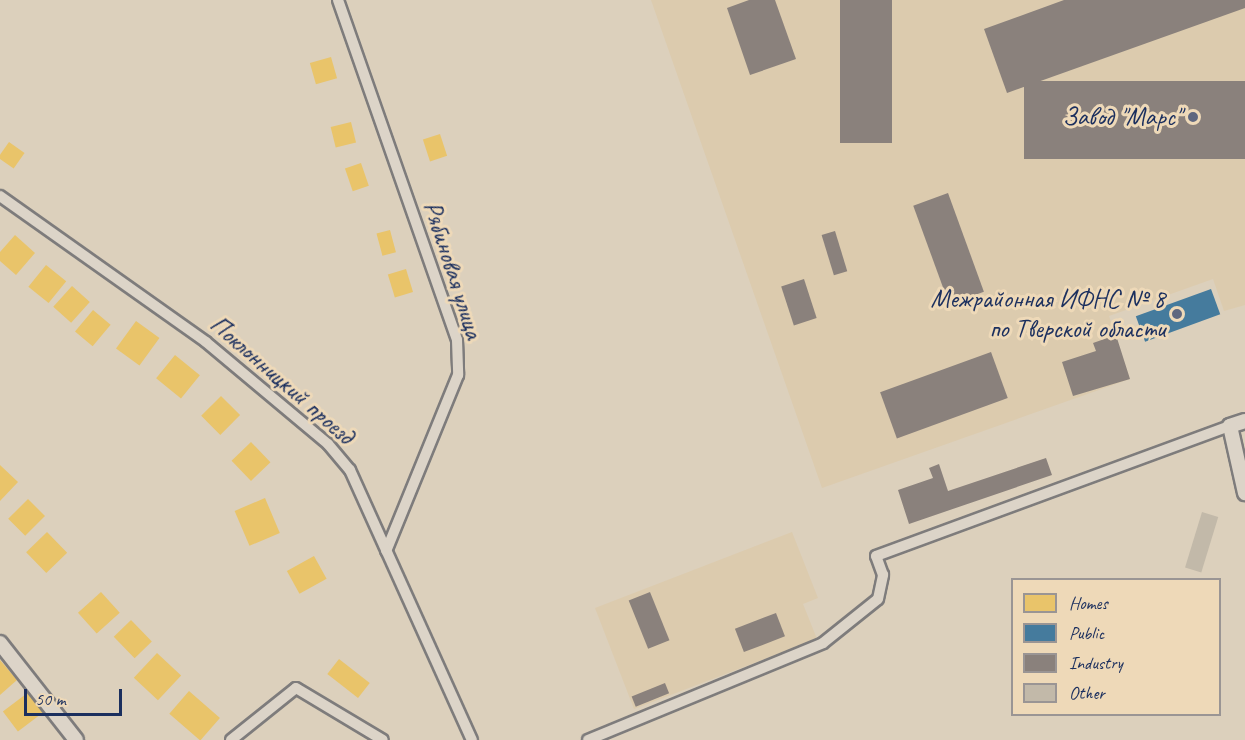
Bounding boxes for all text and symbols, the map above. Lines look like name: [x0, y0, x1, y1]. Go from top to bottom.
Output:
place label: Завод "Марс": [1063, 101, 1181, 133]
marker: Завод "Марс": [1186, 110, 1200, 124]
street label: Рябиновая улица: [416, 196, 490, 344]
place label: Межрайонная ИФНС № 8 по Тверской области: [931, 283, 1165, 344]
marker: Межрайонная ИФНС № 8 по Тверской области: [1170, 307, 1184, 321]
street label: Поклонницкий проезд: [203, 309, 361, 451]
legend: [1011, 578, 1221, 716]
text: Homes: [1069, 592, 1108, 614]
text: Public: [1069, 622, 1104, 644]
text: Industry: [1069, 652, 1123, 674]
scale bar: [27, 677, 124, 715]
text: Other: [1069, 682, 1105, 704]
text: 50 m: [35, 688, 66, 710]

